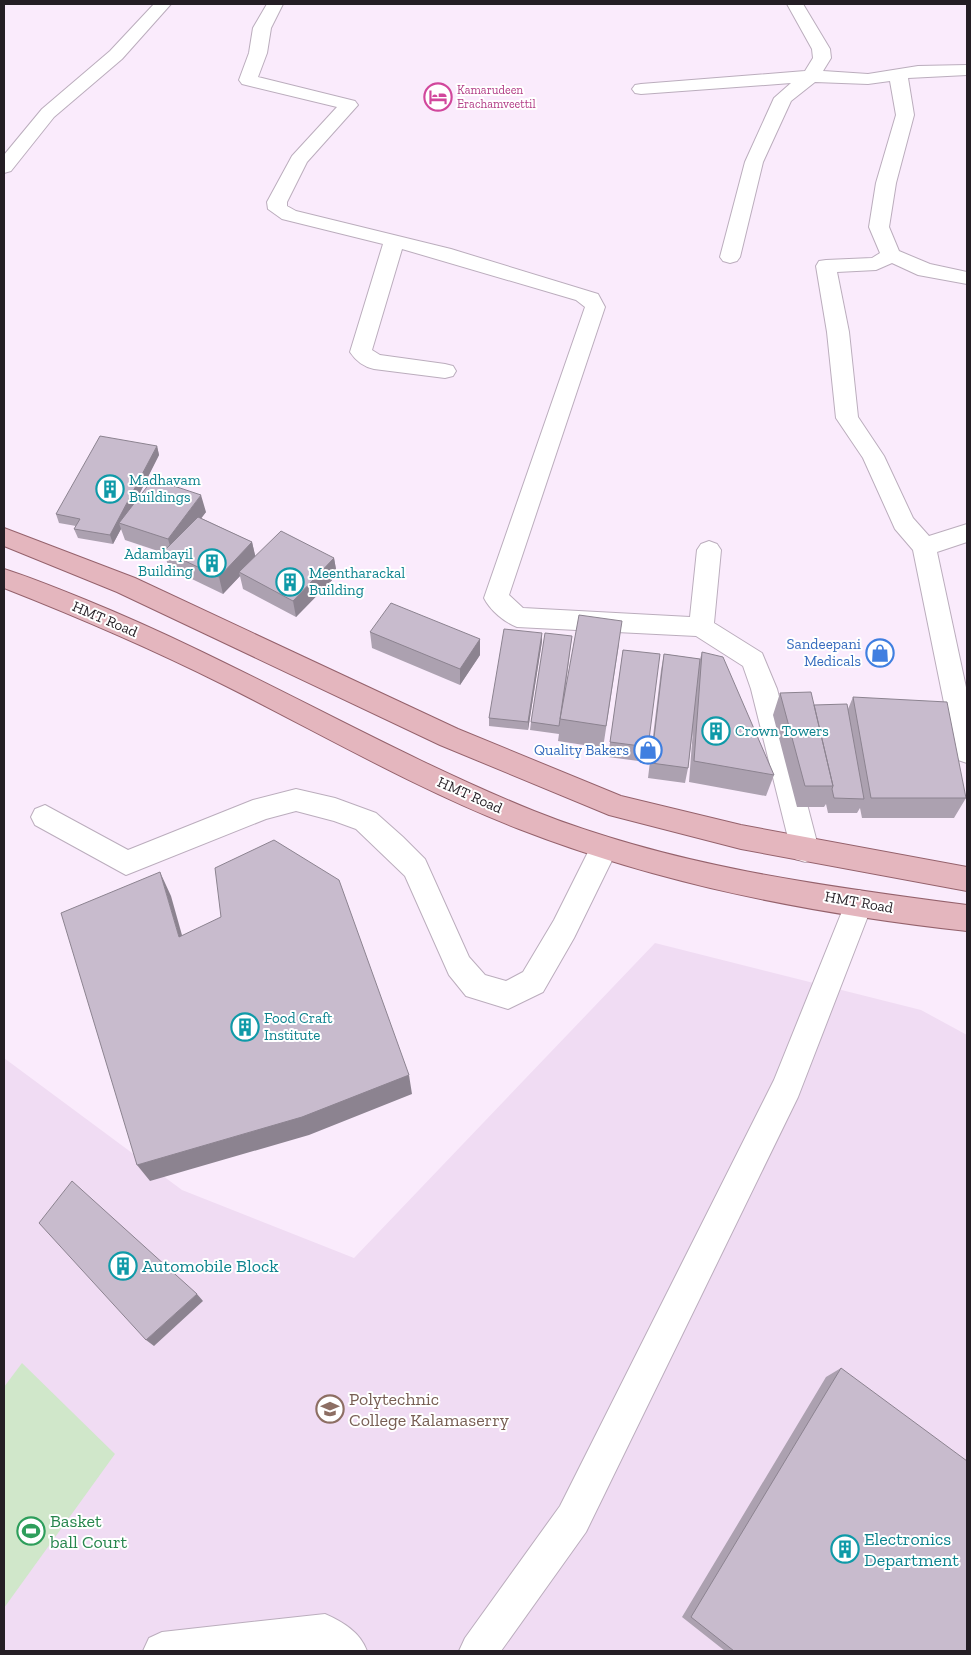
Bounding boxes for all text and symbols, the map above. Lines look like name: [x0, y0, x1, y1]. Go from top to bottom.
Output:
hotel icon: Kamarudeen Erachamveettil: [423, 82, 453, 112]
place label: Kamarudeen Erachamveettil: [457, 83, 536, 111]
place label: Madhavam Buildings: [129, 471, 201, 506]
building icon: Madhavam Buildings: [95, 474, 125, 504]
place label: Adambayil Building: [124, 545, 193, 580]
building icon: Adambayil Building: [197, 548, 227, 578]
place label: Meentharackal Building: [309, 564, 405, 599]
building icon: Meentharackal Building: [275, 567, 305, 597]
street label: HMT Road: [70, 597, 141, 641]
place label: Sandeepani Medicals: [787, 635, 861, 670]
shop icon: Sandeepani Medicals: [865, 638, 895, 668]
building icon: Crown Towers: [701, 716, 731, 746]
place label: Crown Towers: [735, 722, 829, 740]
shop icon: Quality Bakers: [633, 735, 663, 765]
place label: Quality Bakers: [534, 741, 629, 759]
street label: HMT Road: [435, 773, 506, 818]
street label: HMT Road: [823, 887, 895, 917]
place label: Food Craft Institute: [264, 1009, 333, 1044]
building icon: Food Craft Institute: [230, 1012, 260, 1042]
building icon: Automobile Block: [108, 1251, 138, 1281]
place label: Automobile Block: [142, 1255, 279, 1277]
place label: Polytechnic College Kalamaserry: [349, 1388, 510, 1431]
school or university icon: Polytechnic College Kalamaserry: [315, 1394, 345, 1424]
place label: Basket ball Court: [49, 1510, 127, 1553]
sports icon: Basket ball Court: [16, 1516, 46, 1546]
place label: Electronics Department: [864, 1528, 959, 1571]
building icon: Electronics Department: [830, 1534, 860, 1564]

